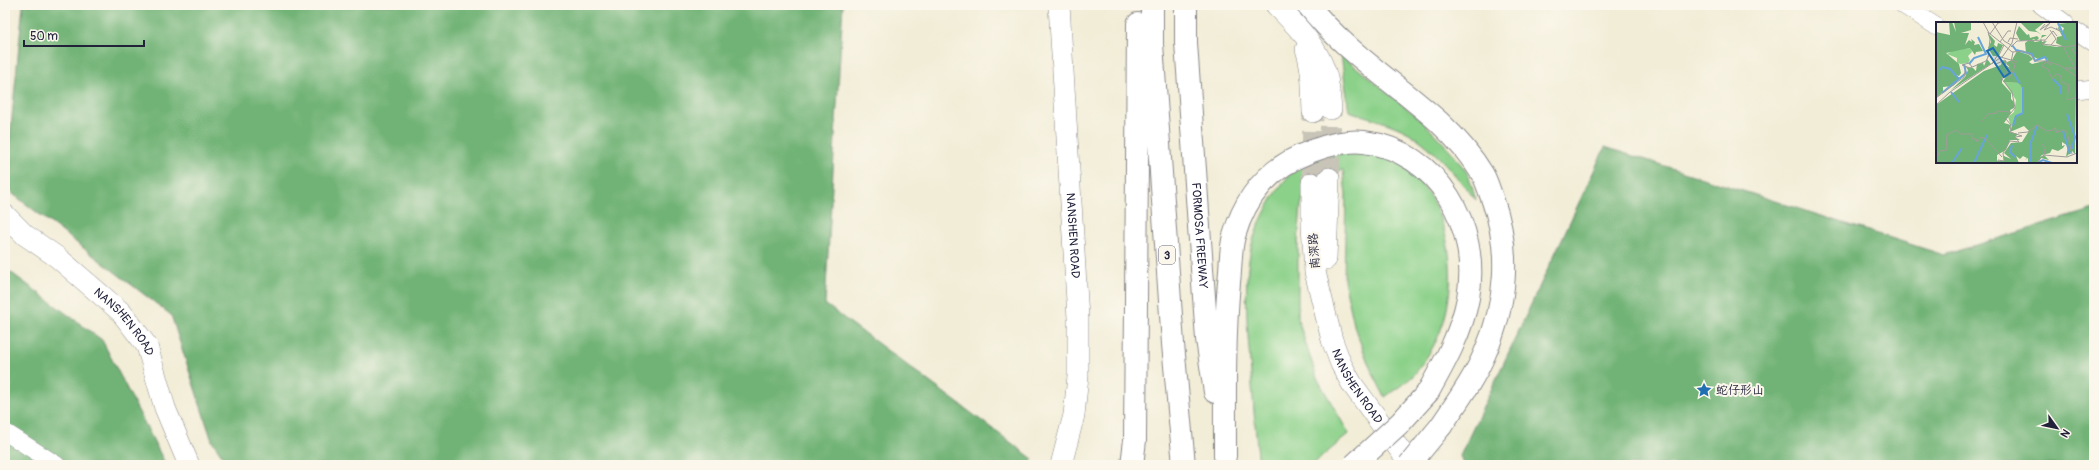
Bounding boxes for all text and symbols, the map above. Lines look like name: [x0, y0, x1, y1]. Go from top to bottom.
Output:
scale bar: [24, 22, 144, 48]
inset map: [1936, 22, 2077, 163]
text: 50 m: [30, 29, 58, 44]
street label: FORMOSA FREEWAY: [1188, 182, 1210, 289]
street label: NANSHEN ROAD: [1062, 192, 1083, 279]
street label: 南深路: [1306, 232, 1323, 269]
road number: 3: [1159, 246, 1175, 264]
street label: NANSHEN ROAD: [90, 285, 157, 358]
street label: NANSHEN ROAD: [1328, 347, 1386, 427]
place icon: 蛇仔形山: [1695, 381, 1713, 399]
place label: 蛇仔形山: [1716, 383, 1764, 398]
north arrow: [2037, 408, 2077, 448]
text: N: [2057, 427, 2072, 440]

